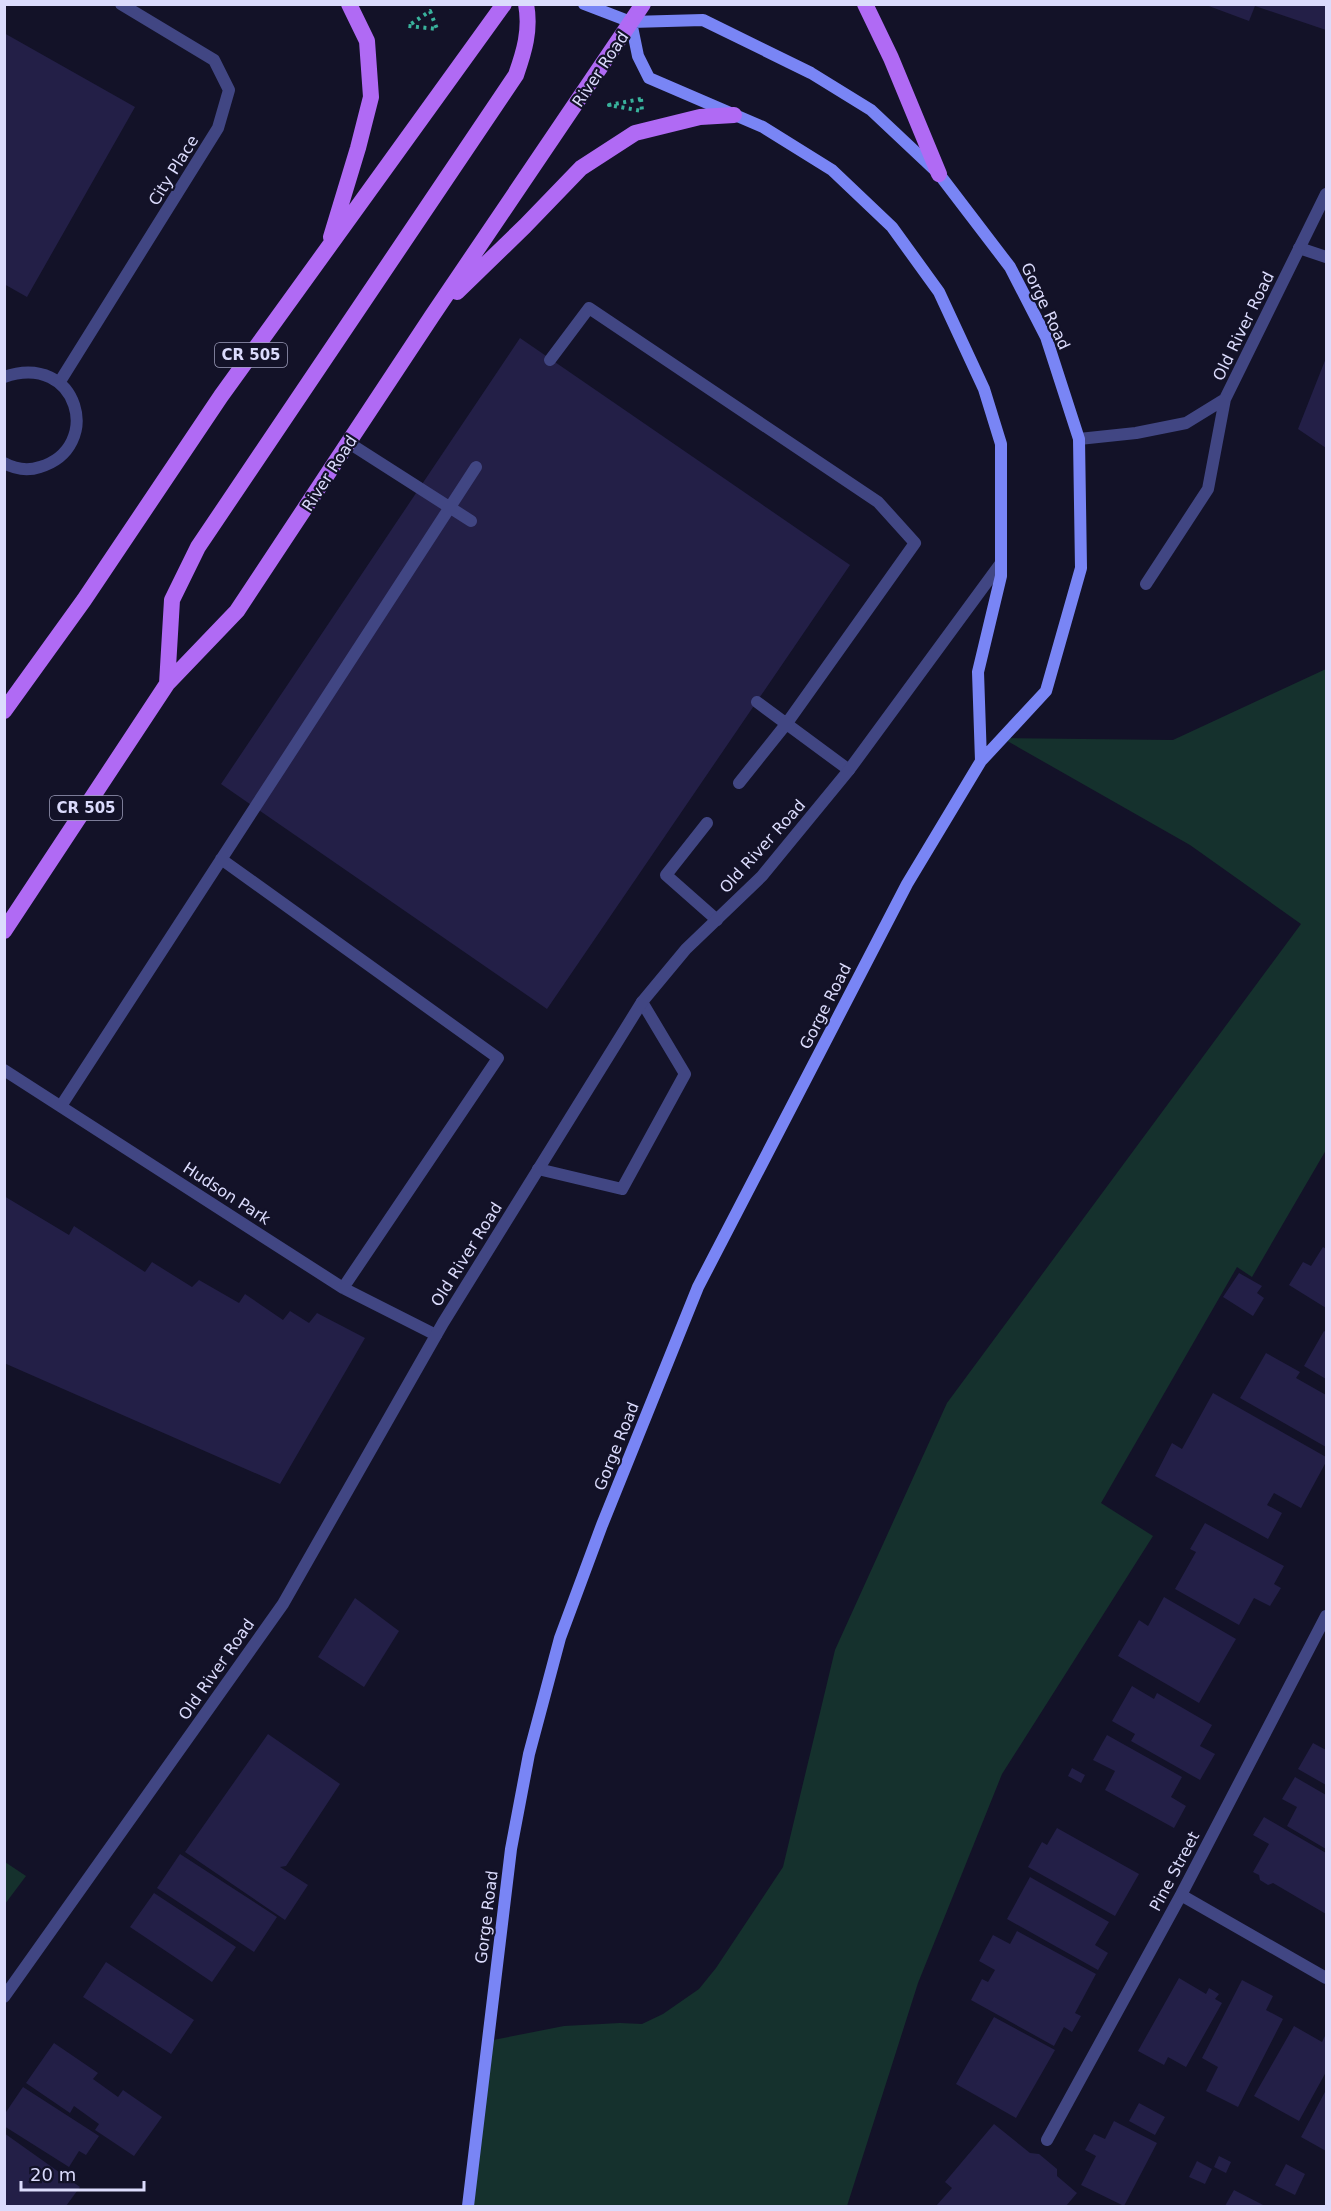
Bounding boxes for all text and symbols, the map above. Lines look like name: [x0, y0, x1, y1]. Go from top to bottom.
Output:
street label: River Road: [568, 28, 633, 111]
street label: City Place: [144, 132, 202, 209]
street label: Gorge Road: [1017, 260, 1074, 353]
street label: Old River Road: [1209, 269, 1278, 384]
road number: CR 505: [215, 343, 287, 367]
street label: River Road: [298, 432, 361, 515]
road number: CR 505: [50, 796, 122, 820]
street label: Old River Road: [716, 796, 809, 897]
street label: Gorge Road: [796, 960, 855, 1052]
street label: Hudson Park: [180, 1158, 275, 1229]
street label: Old River Road: [427, 1199, 506, 1310]
street label: Gorge Road: [590, 1399, 643, 1493]
street label: Old River Road: [175, 1615, 258, 1723]
street label: Pine Street: [1146, 1828, 1203, 1914]
street label: Gorge Road: [471, 1869, 502, 1965]
scale bar: [21, 2154, 144, 2192]
text: 20 m: [30, 2164, 76, 2185]

